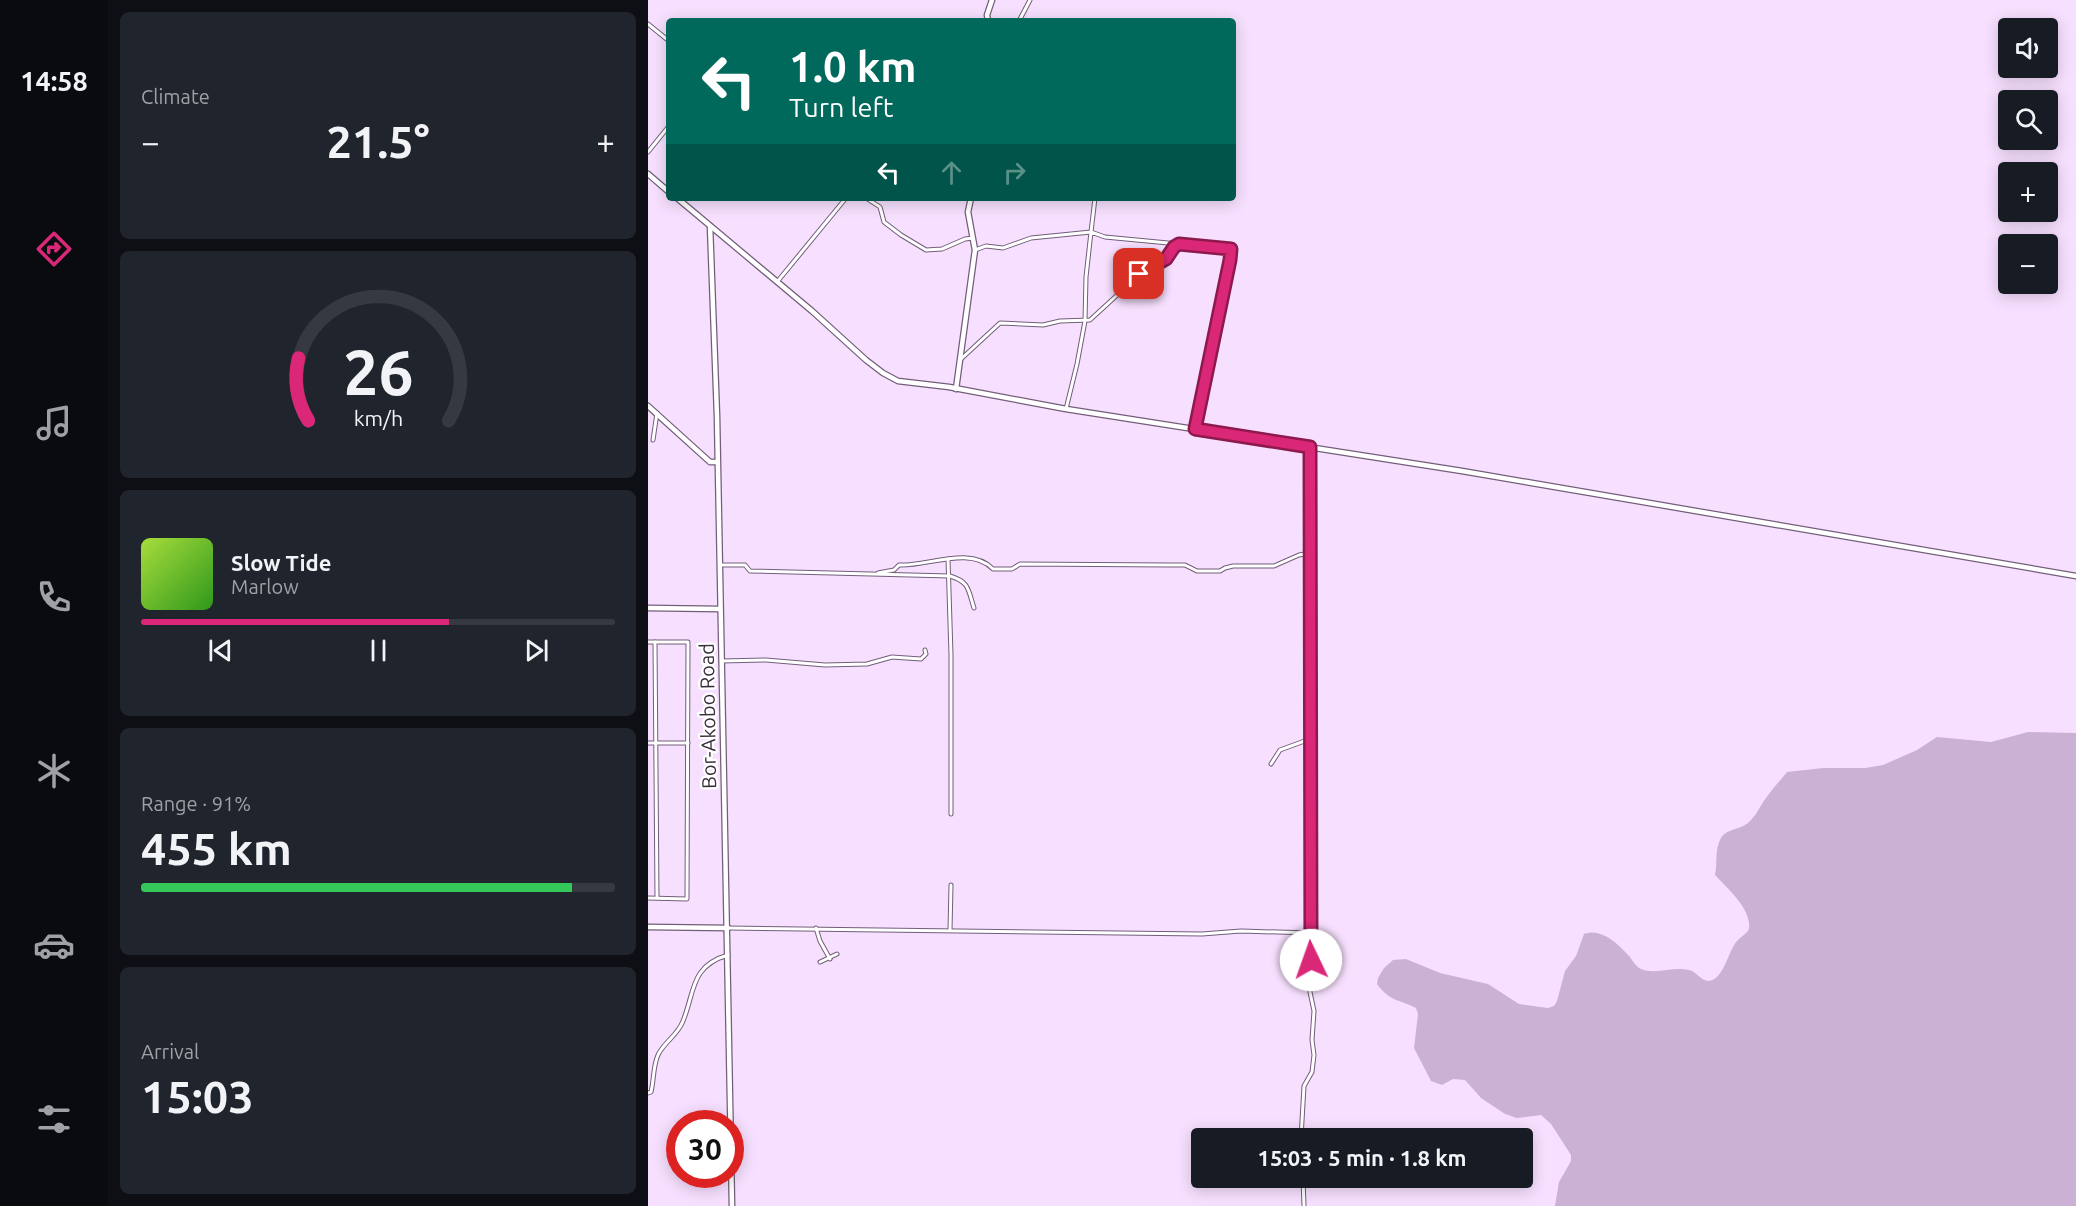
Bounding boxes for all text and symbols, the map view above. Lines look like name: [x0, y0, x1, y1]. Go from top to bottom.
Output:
map controls: [1998, 18, 2058, 294]
button: sound: [1998, 18, 2058, 78]
icon: left: [690, 42, 768, 120]
text: 1.0 km: [789, 43, 916, 90]
text: 14:58: [20, 66, 88, 96]
text: Climate: [141, 85, 210, 108]
button: search: [1998, 90, 2058, 150]
text: Turn left: [789, 92, 893, 122]
text: 21.5°: [326, 116, 430, 167]
text: −: [141, 123, 160, 160]
text: +: [596, 123, 615, 160]
icon: left: [872, 156, 905, 189]
icon: ahead: [935, 156, 968, 189]
icon: right: [998, 156, 1031, 189]
button: +: [1998, 162, 2058, 222]
icon: directions: [33, 228, 75, 270]
button: −: [1998, 234, 2058, 294]
pin: [1113, 248, 1164, 299]
icon: arrive: [1122, 257, 1155, 290]
text: 26: [343, 337, 413, 407]
icon: music: [33, 402, 75, 444]
text: km/h: [353, 407, 403, 431]
text: Slow Tide: [231, 550, 331, 575]
text: Marlow: [231, 575, 299, 598]
icon: phone: [33, 576, 75, 618]
icon: previous: [204, 634, 237, 667]
icon: pause: [362, 634, 395, 667]
icon: next: [520, 634, 553, 667]
street label: Bor-Akobo Road: [695, 643, 720, 789]
icon: climate: [33, 750, 75, 792]
text: Range · 91%: [141, 792, 251, 815]
text: 455 km: [141, 823, 292, 874]
icon: car: [33, 924, 75, 966]
position arrow: [1279, 928, 1343, 992]
text: Arrival: [141, 1040, 199, 1063]
text: 15:03: [141, 1071, 254, 1122]
icon: filters: [33, 1098, 75, 1140]
speed limit sign: 30: [666, 1110, 744, 1188]
text: 15:03 · 5 min · 1.8 km: [1257, 1145, 1467, 1170]

